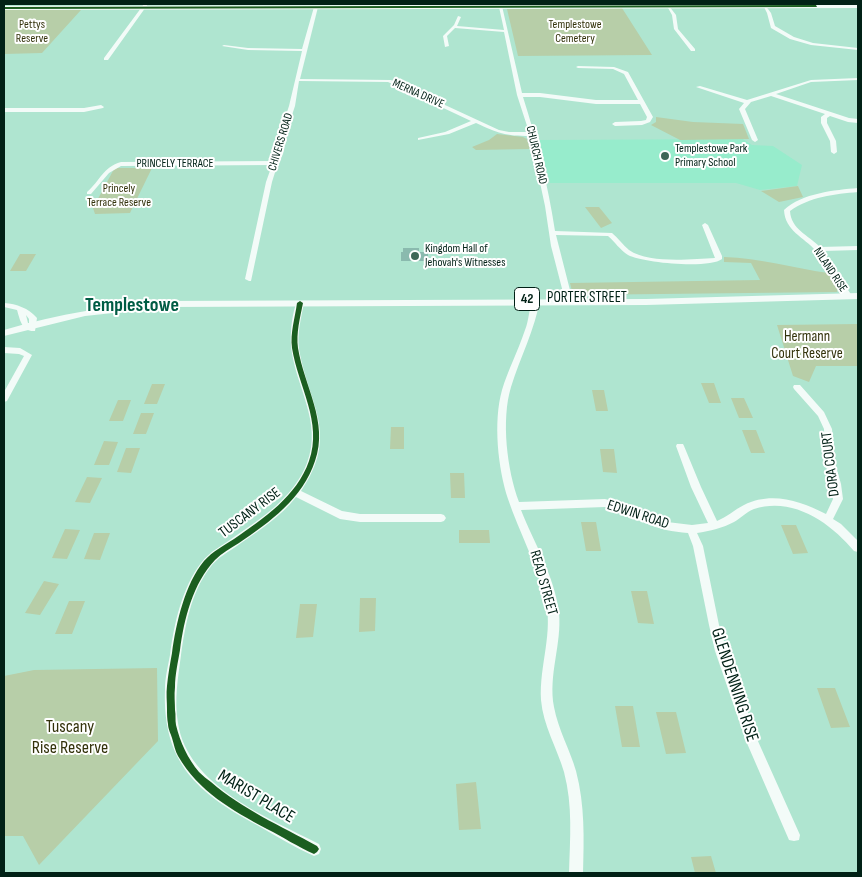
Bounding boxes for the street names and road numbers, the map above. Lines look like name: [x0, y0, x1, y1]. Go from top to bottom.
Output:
street label: MERNA DRIVE: [390, 76, 446, 112]
street label: CHIVERS ROAD: [265, 111, 297, 173]
street label: CHURCH ROAD: [522, 124, 550, 186]
street label: PRINCELY TERRACE: [136, 157, 214, 171]
street label: NILAND RISE: [810, 245, 850, 295]
road number: 42: [514, 288, 540, 310]
street label: PORTER STREET: [547, 289, 627, 307]
street label: DORA COURT: [818, 431, 844, 497]
street label: TUSCANY RISE: [216, 484, 284, 542]
street label: EDWIN ROAD: [605, 497, 671, 533]
street label: READ STREET: [525, 548, 561, 618]
street label: GLENDENNING RISE: [705, 625, 763, 745]
street label: MARIST PLACE: [213, 766, 299, 828]

